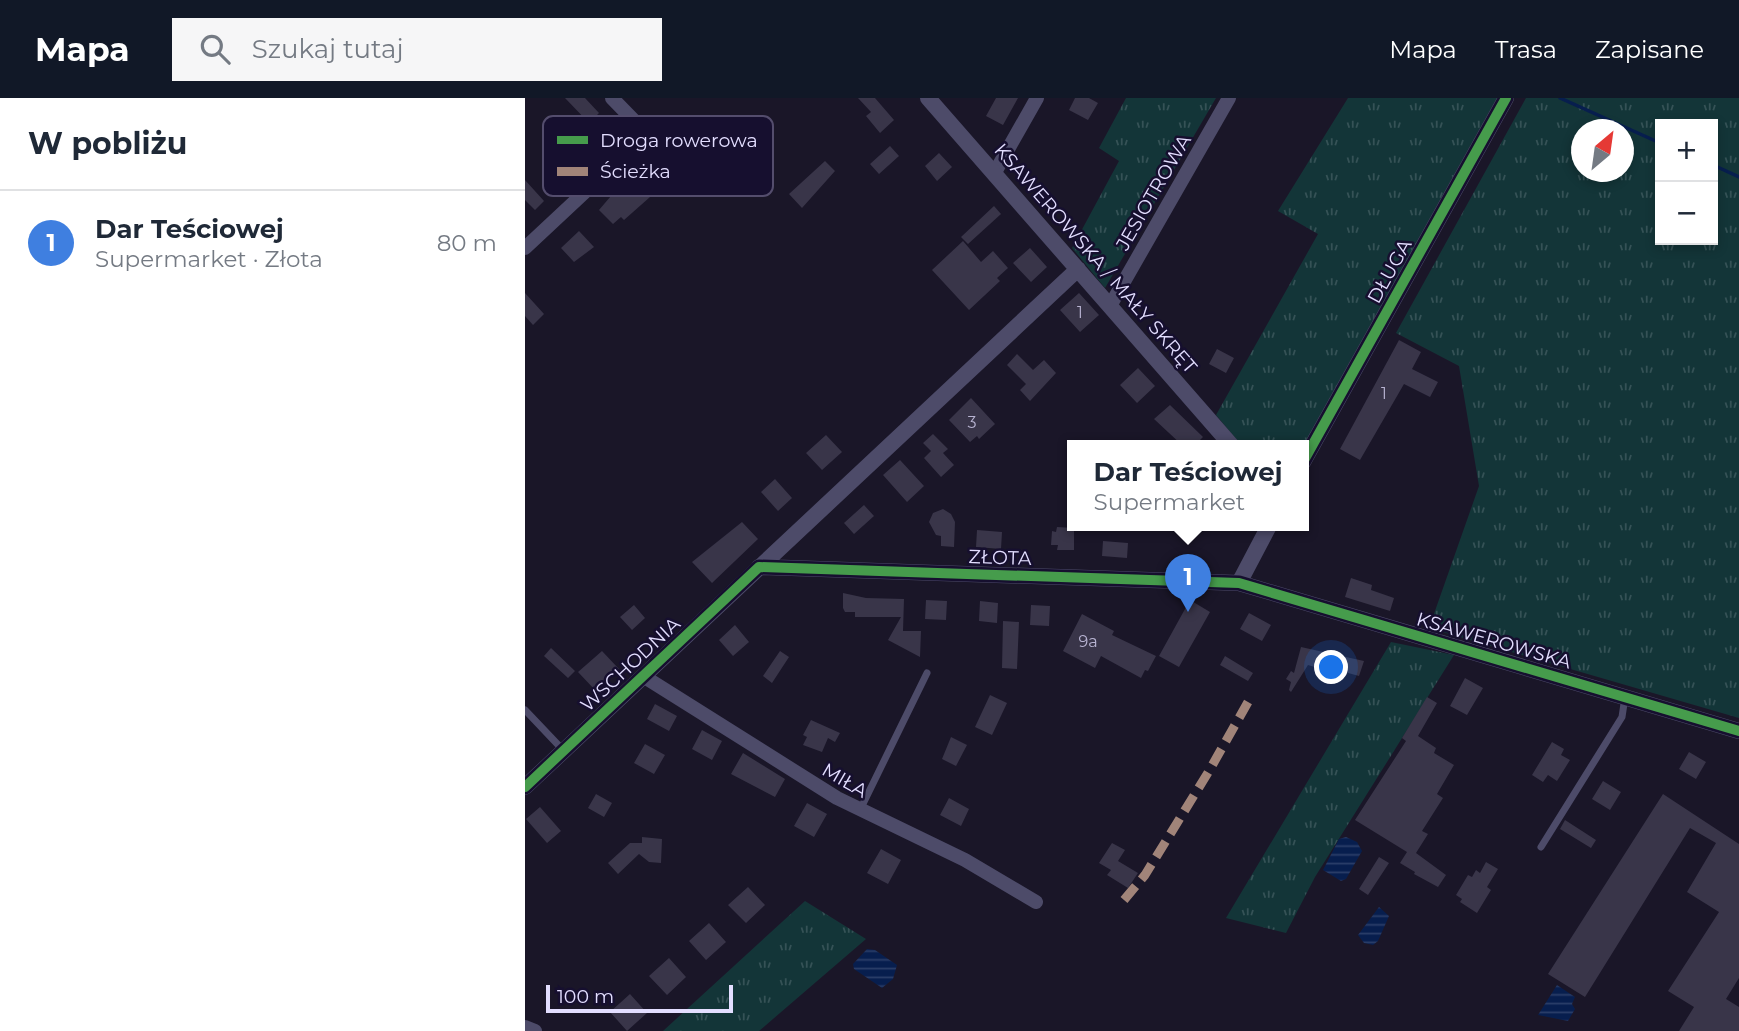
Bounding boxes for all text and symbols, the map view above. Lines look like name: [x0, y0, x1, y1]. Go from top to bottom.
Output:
search box: [172, 18, 662, 81]
text: Mapa: [35, 29, 130, 69]
icon: search: [196, 30, 234, 68]
text: Szukaj tutaj: [252, 33, 404, 65]
text: Mapa: [1389, 35, 1457, 64]
text: Trasa: [1495, 35, 1557, 64]
text: Zapisane: [1595, 35, 1704, 64]
legend: [543, 116, 773, 196]
north arrow: [1571, 119, 1634, 182]
map controls: [1655, 119, 1718, 245]
button: +: [1655, 119, 1718, 182]
text: W pobliżu: [28, 125, 187, 162]
text: Droga rowerowa: [600, 129, 758, 152]
street label: JESIOTROWA: [1111, 130, 1196, 255]
street label: KSAWEROWSKA / MAŁY SKRĘT: [989, 139, 1202, 378]
text: Ścieżka: [600, 160, 671, 183]
button: −: [1655, 182, 1718, 245]
text: Dar Teściowej: [95, 213, 284, 245]
text: 1: [46, 229, 56, 257]
text: 80 m: [437, 229, 497, 257]
street label: DŁUGA: [1362, 235, 1417, 307]
text: Supermarket · Złota: [95, 245, 323, 273]
house number: 1: [1077, 303, 1083, 322]
house number: 1: [1381, 384, 1387, 403]
house number: 3: [967, 413, 977, 432]
popup: [1067, 440, 1309, 531]
text: Dar Teściowej: [1094, 456, 1282, 488]
text: Supermarket: [1094, 488, 1245, 516]
street label: ZŁOTA: [968, 545, 1032, 570]
pin: 1: [1165, 554, 1211, 612]
street label: KSAWEROWSKA: [1414, 607, 1574, 674]
street label: WSCHODNIA: [576, 612, 685, 716]
house number: 9a: [1078, 632, 1098, 651]
your location: [1314, 650, 1348, 684]
street label: MIŁA: [818, 758, 872, 803]
scale bar: [546, 982, 733, 1014]
text: 100 m: [557, 985, 614, 1008]

